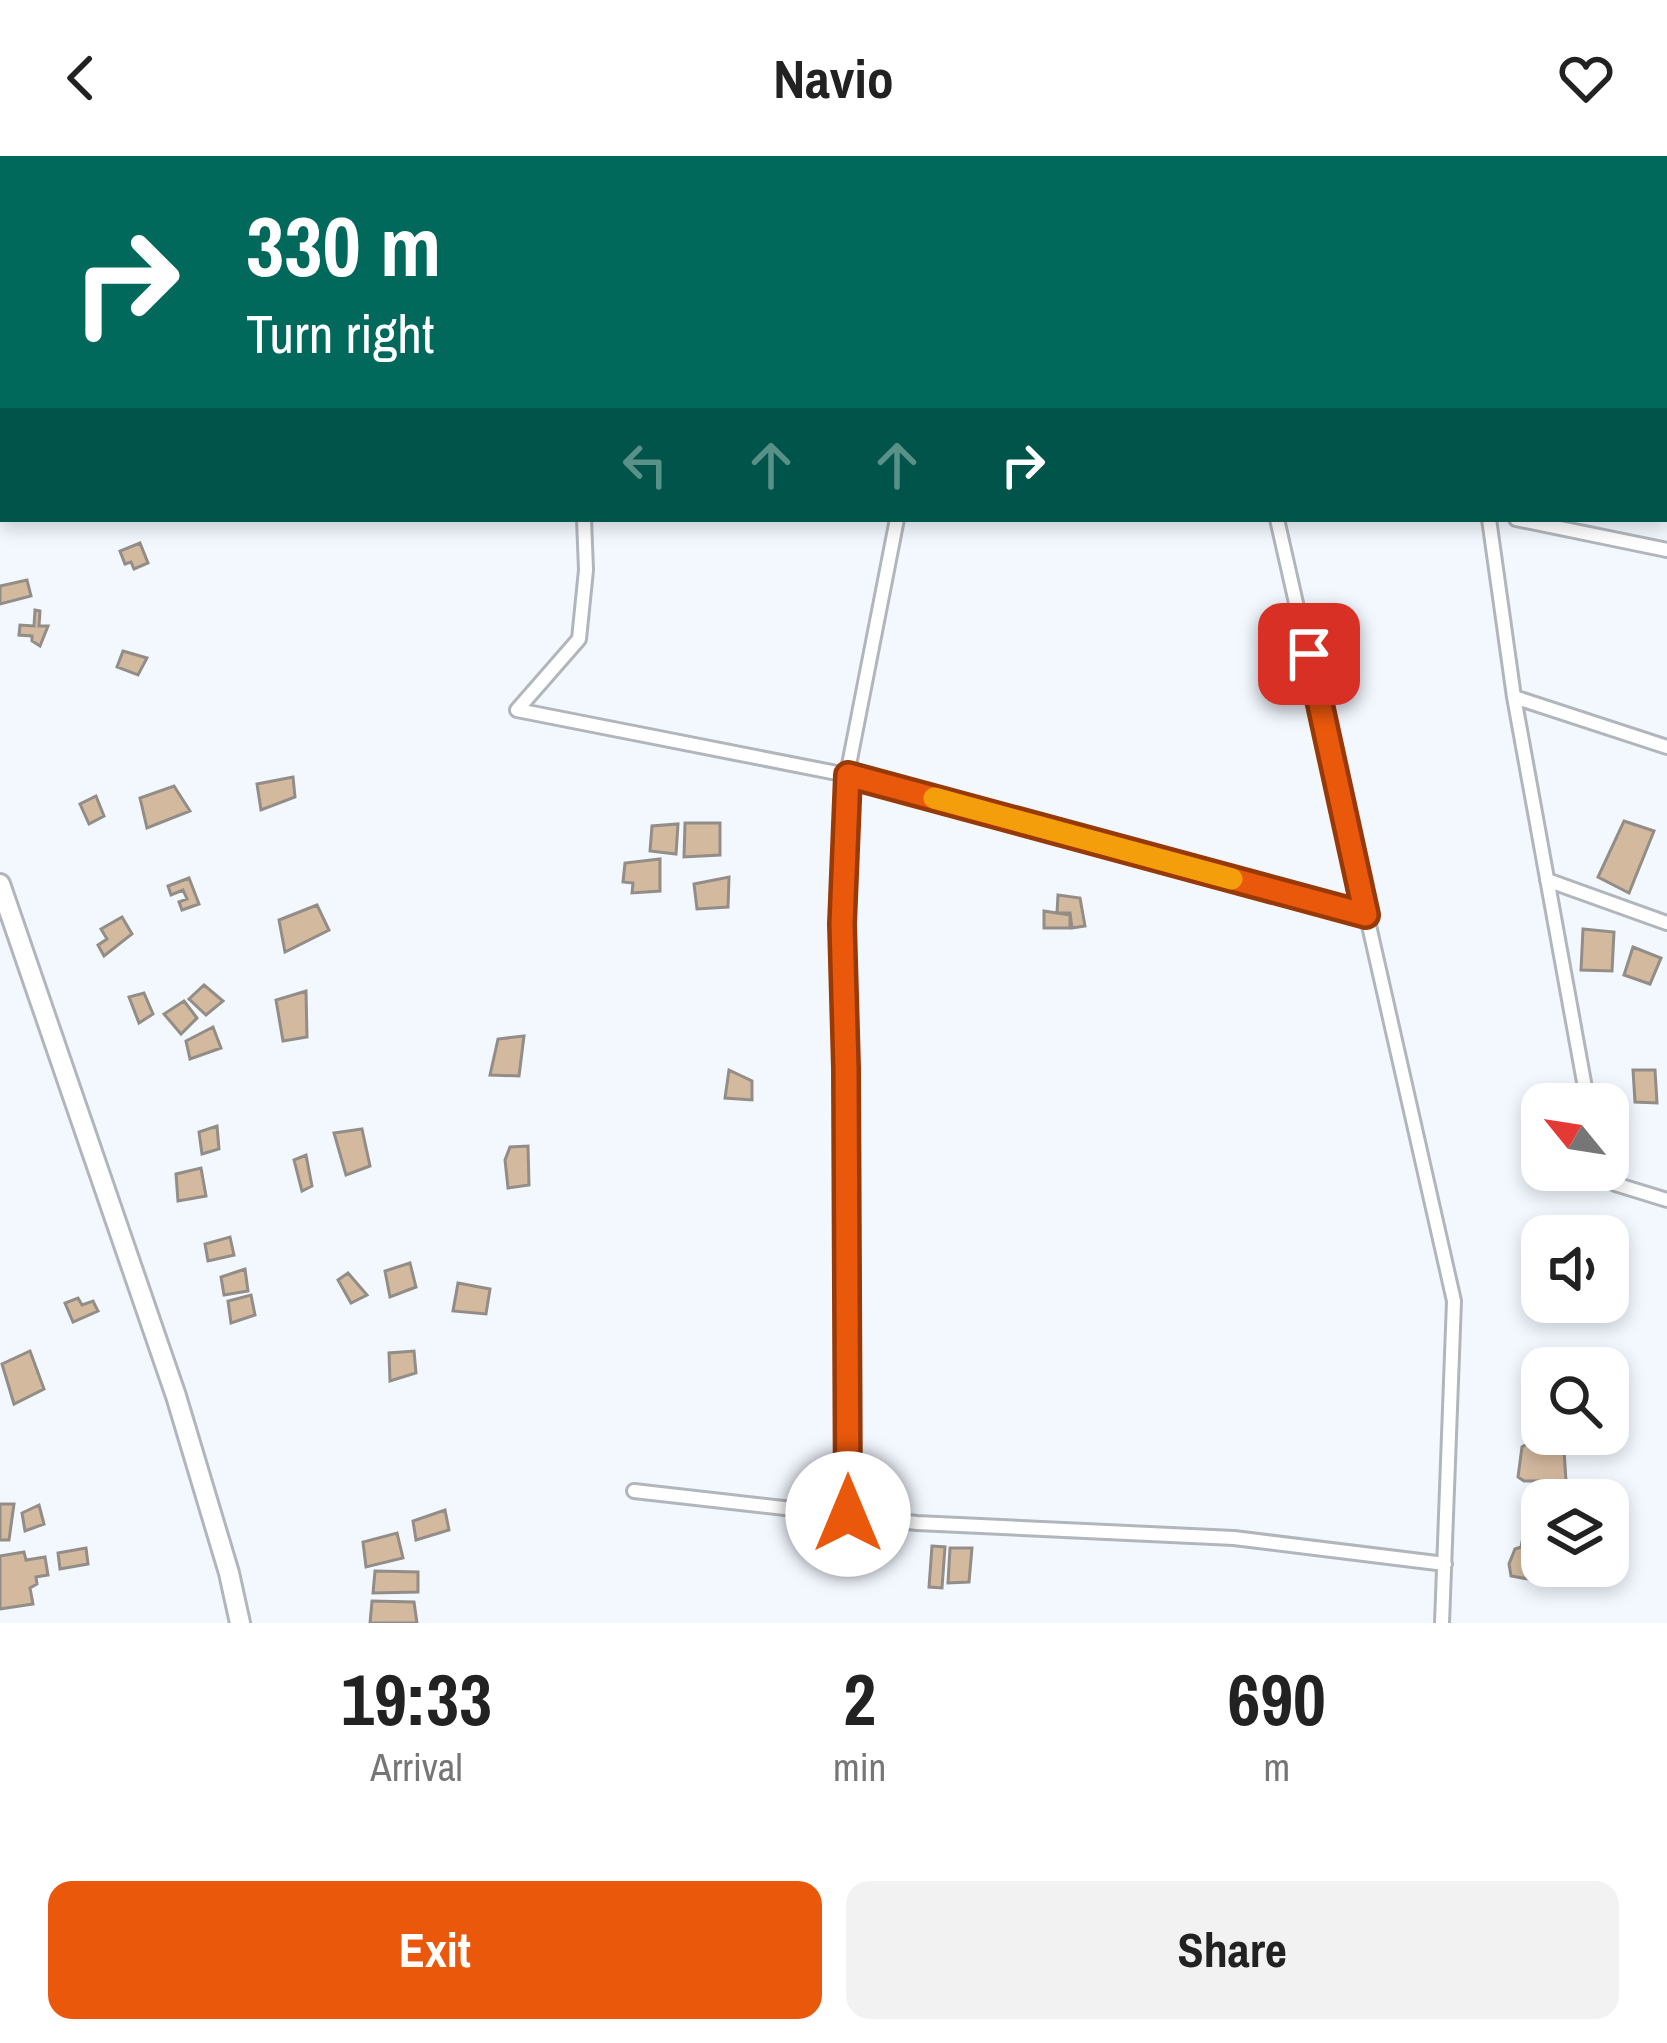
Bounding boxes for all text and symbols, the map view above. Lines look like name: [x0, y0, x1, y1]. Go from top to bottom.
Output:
text: Navio: [773, 42, 894, 115]
icon: back: [48, 45, 114, 111]
icon: heart: [1553, 45, 1619, 111]
text: 330 m: [246, 189, 441, 302]
icon: right: [48, 204, 204, 360]
text: Turn right: [246, 297, 434, 370]
icon: left: [612, 432, 678, 498]
icon: ahead: [738, 432, 804, 498]
icon: ahead: [864, 432, 930, 498]
icon: right: [990, 432, 1056, 498]
pin: [1258, 603, 1360, 705]
icon: arrive: [1276, 621, 1342, 687]
north arrow: [1521, 1083, 1629, 1191]
map controls: [1521, 1083, 1629, 1587]
button: sound: [1521, 1215, 1629, 1323]
button: search: [1521, 1347, 1629, 1455]
position arrow: [785, 1451, 911, 1577]
button: layers: [1521, 1479, 1629, 1587]
text: 19:33: [341, 1650, 492, 1747]
text: 2: [843, 1650, 876, 1747]
text: 690: [1227, 1650, 1326, 1747]
text: Arrival: [370, 1741, 463, 1793]
text: min: [833, 1741, 886, 1793]
text: m: [1263, 1741, 1290, 1793]
button: Exit: [48, 1881, 822, 2019]
button: Share: [846, 1881, 1619, 2019]

